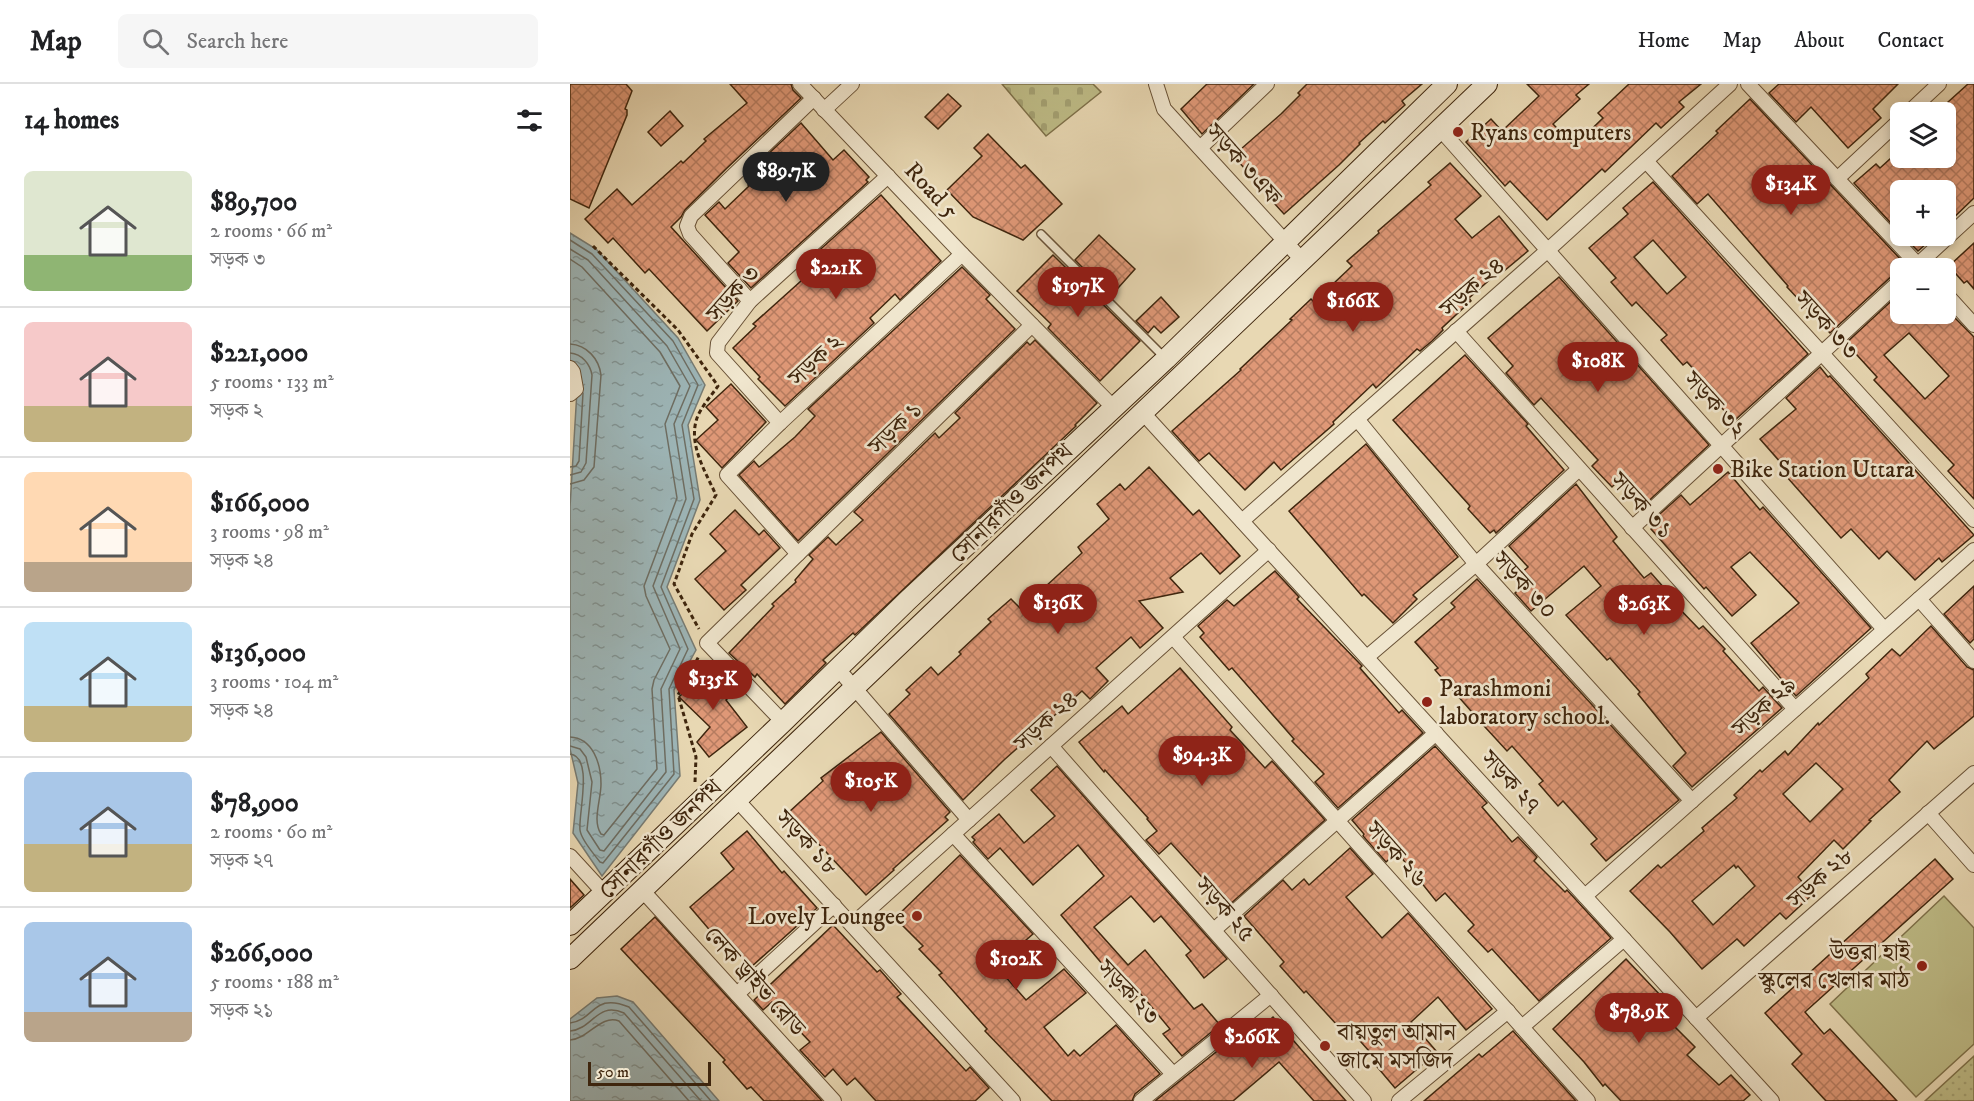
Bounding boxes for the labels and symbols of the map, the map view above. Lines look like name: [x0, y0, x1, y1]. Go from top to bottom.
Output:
street label: সড়ক ৩এফ: [1198, 117, 1288, 213]
place label: Ryans computers: [1470, 118, 1631, 148]
marker: Ryans computers: [1451, 125, 1465, 139]
pin: $89.7K: [737, 152, 835, 203]
street label: Road 5: [898, 156, 965, 225]
pin: $134K: [1749, 165, 1833, 216]
pin: $221K: [794, 249, 878, 300]
street label: সড়ক ২৪: [1433, 251, 1512, 325]
street label: সড়ক ৩: [699, 259, 767, 329]
pin: $197K: [1036, 267, 1120, 318]
pin: $166K: [1311, 282, 1395, 333]
street label: সড়ক ৩৩: [1787, 284, 1865, 367]
street label: সড়ক ২: [782, 327, 850, 394]
pin: $108K: [1556, 342, 1640, 393]
street label: সড়ক ৩২: [1676, 364, 1753, 445]
street label: সড়ক ১: [862, 396, 929, 462]
street label: সোনারগাঁও জনপথ: [944, 437, 1080, 570]
place label: Bike Station Uttara: [1730, 455, 1915, 485]
marker: Bike Station Uttara: [1711, 462, 1725, 476]
street label: সড়ক ৩১: [1603, 465, 1679, 545]
street label: সড়ক ৩০: [1485, 544, 1563, 626]
pin: $136K: [1016, 584, 1100, 635]
pin: $263K: [1602, 585, 1686, 636]
pin: $135K: [671, 660, 755, 711]
street label: সড়ক ২৯: [1725, 670, 1803, 744]
place label: Parashmoni laboratory school.: [1439, 674, 1610, 732]
street label: সড়ক ২৪: [1007, 685, 1085, 759]
marker: Parashmoni laboratory school.: [1420, 695, 1434, 709]
pin: $94.3K: [1153, 736, 1251, 787]
street label: সড়ক ২৭: [1473, 744, 1547, 821]
pin: $105K: [829, 762, 913, 813]
street label: সোনারগাঁও জনপথ: [593, 773, 729, 906]
street label: সড়ক ১৮: [768, 803, 844, 882]
street label: সড়ক ২৬: [1358, 814, 1434, 894]
street label: সড়ক ২৮: [1781, 842, 1860, 916]
street label: সড়ক ২৫: [1187, 870, 1261, 949]
place label: Lovely Loungee: [747, 902, 905, 932]
marker: Lovely Loungee: [910, 909, 924, 923]
street label: লেক ড্রাইভ রোড: [697, 920, 813, 1044]
place label: উত্তরা হাই স্কুলের খেলার মাঠ: [1757, 937, 1911, 996]
pin: $102K: [974, 940, 1058, 991]
street label: সড়ক ২৩: [1090, 953, 1166, 1032]
marker: উত্তরা হাই স্কুলের খেলার মাঠ: [1915, 959, 1929, 973]
pin: $78.9K: [1590, 993, 1688, 1044]
pin: $266K: [1210, 1018, 1294, 1069]
place label: বায়তুল আমান জামে মসজিদ: [1336, 1018, 1457, 1076]
marker: বায়তুল আমান জামে মসজিদ: [1318, 1039, 1332, 1053]
scale bar: [588, 1059, 711, 1086]

